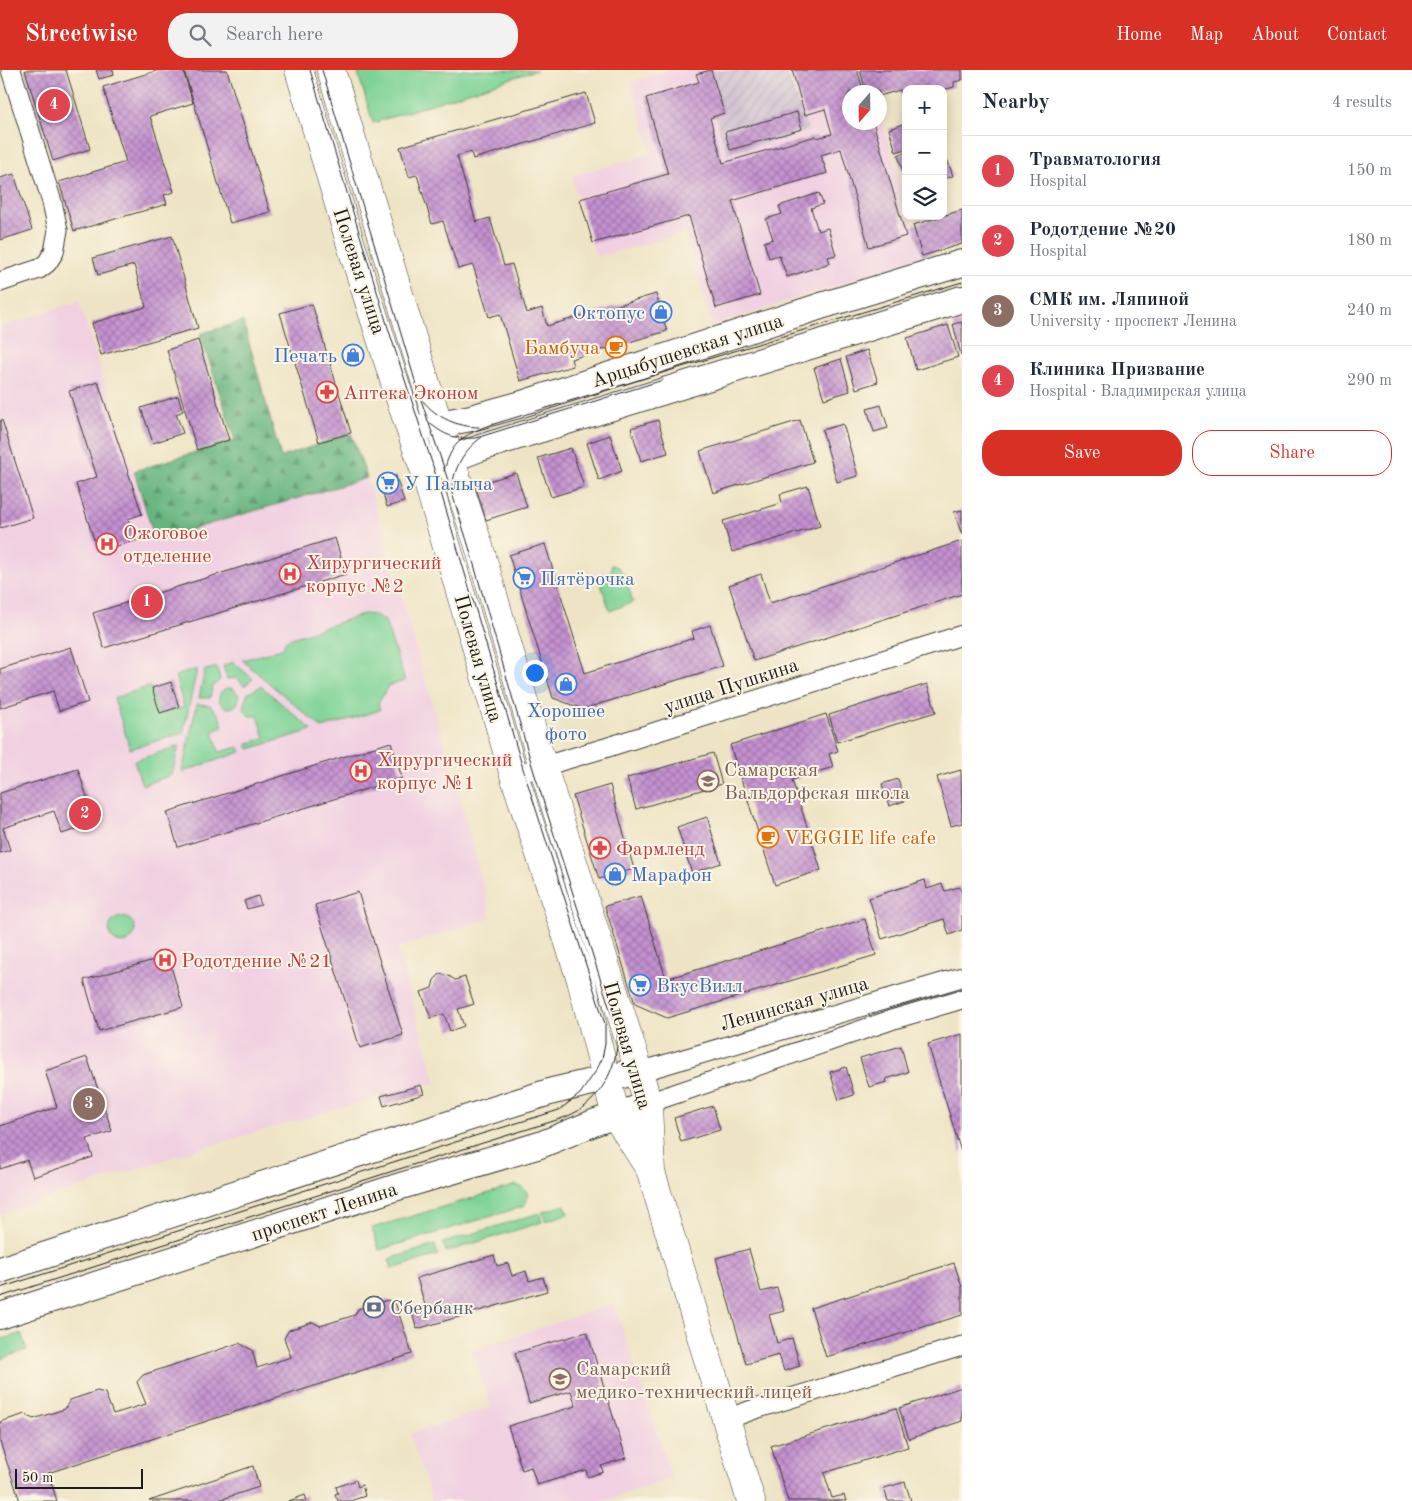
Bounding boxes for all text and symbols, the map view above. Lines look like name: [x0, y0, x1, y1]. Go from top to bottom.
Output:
search box: [168, 13, 518, 58]
icon: search: [186, 21, 214, 49]
text: Streetwise: [25, 23, 138, 47]
text: Search here: [226, 26, 323, 45]
text: Home: [1116, 26, 1162, 44]
text: Map: [1190, 26, 1223, 44]
text: About: [1251, 26, 1299, 44]
text: Contact: [1327, 26, 1387, 44]
north arrow: [842, 85, 887, 130]
map controls: [902, 85, 947, 220]
button: +: [902, 85, 947, 130]
pin: 4: [38, 86, 70, 124]
text: Nearby: [982, 92, 1050, 113]
text: 4 results: [1332, 95, 1392, 111]
button: −: [902, 130, 947, 175]
text: Травматология: [1029, 151, 1161, 170]
text: 1: [993, 163, 1003, 179]
text: 150 m: [1347, 163, 1392, 179]
text: Hospital: [1029, 174, 1087, 190]
button: layers: [902, 175, 947, 220]
street label: Полевая улица: [328, 206, 388, 337]
text: Родотдение №20: [1029, 221, 1176, 240]
text: 2: [993, 233, 1003, 249]
text: 180 m: [1347, 233, 1392, 249]
text: Hospital: [1029, 244, 1087, 260]
text: СМК им. Ляпиной: [1029, 291, 1189, 310]
shop icon: Октопус: [649, 300, 673, 324]
text: 3: [993, 303, 1003, 319]
text: 240 m: [1347, 303, 1392, 319]
place label: Октопус: [572, 304, 645, 324]
street label: Арцыбушевская улица: [589, 311, 786, 392]
text: University · проспект Ленина: [1029, 314, 1237, 330]
cafe icon: Бамбуча: [604, 335, 628, 359]
place label: Бамбуча: [524, 339, 600, 359]
shop icon: Печать: [341, 343, 365, 367]
place label: Печать: [273, 347, 337, 367]
text: Клиника Призвание: [1029, 361, 1205, 380]
text: 4: [993, 373, 1003, 389]
text: 290 m: [1347, 373, 1392, 389]
pharmacy icon: Аптека Эконом: [315, 380, 339, 404]
place label: Аптека Эконом: [343, 384, 479, 404]
text: Hospital · Владимирская улица: [1029, 384, 1247, 400]
button: Save: [982, 430, 1182, 476]
button: Share: [1192, 430, 1392, 476]
supermarket icon: У Палыча: [376, 471, 400, 495]
place label: У Палыча: [404, 475, 493, 495]
place label: Ожоговое отделение: [123, 524, 212, 567]
hospital icon: Ожоговое отделение: [95, 532, 119, 556]
place label: Хирургический корпус №2: [306, 554, 442, 597]
hospital icon: Хирургический корпус №2: [278, 562, 302, 586]
supermarket icon: Пятёрочка: [512, 566, 536, 590]
place label: Пятёрочка: [540, 570, 635, 590]
pin: 1: [131, 583, 163, 621]
street label: Полевая улица: [449, 593, 505, 725]
street label: улица Пушкина: [662, 656, 801, 718]
your location: [522, 660, 548, 686]
shop icon: Хорошее фото: [554, 672, 578, 696]
place label: Хорошее фото: [527, 702, 605, 745]
place label: Хирургический корпус №1: [377, 751, 513, 794]
hospital icon: Хирургический корпус №1: [349, 759, 373, 783]
place label: Самарская Вальдорфская школа: [724, 761, 910, 804]
school or university icon: Самарская Вальдорфская школа: [696, 769, 720, 793]
pin: 2: [69, 795, 101, 833]
cafe icon: VEGGIE life cafe: [756, 825, 780, 849]
place label: VEGGIE life cafe: [784, 829, 936, 849]
pharmacy icon: Фармленд: [588, 836, 612, 860]
place label: Фармленд: [616, 840, 705, 860]
shop icon: Марафон: [603, 862, 627, 886]
place label: Марафон: [631, 866, 712, 886]
hospital icon: Родотдение №21: [153, 948, 177, 972]
place label: Родотдение №21: [181, 952, 332, 972]
supermarket icon: ВкусВилл: [628, 973, 652, 997]
street label: Ленинская улица: [718, 974, 871, 1036]
place label: ВкусВилл: [656, 977, 743, 997]
street label: Полевая улица: [598, 980, 654, 1112]
pin: 3: [73, 1085, 105, 1123]
street label: проспект Ленина: [249, 1180, 400, 1246]
bank icon: Сбербанк: [362, 1295, 386, 1319]
place label: Сбербанк: [390, 1299, 474, 1319]
place label: Самарский медико-технический лицей: [576, 1360, 812, 1403]
school or university icon: Самарский медико-технический лицей: [548, 1367, 572, 1391]
scale bar: [15, 1466, 142, 1489]
text: 50 m: [22, 1471, 53, 1485]

